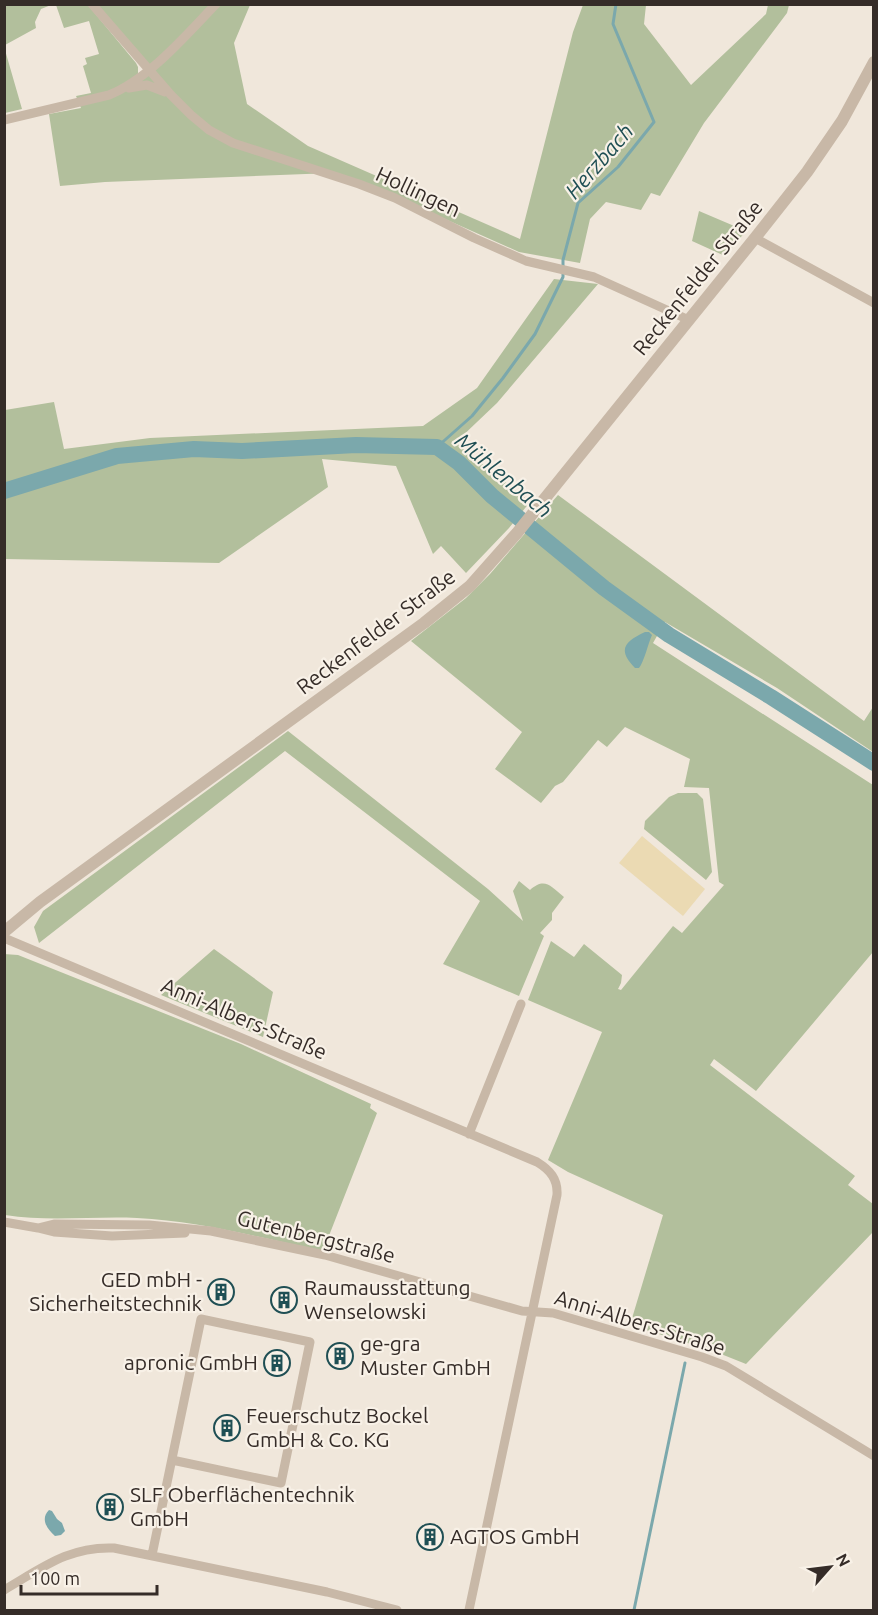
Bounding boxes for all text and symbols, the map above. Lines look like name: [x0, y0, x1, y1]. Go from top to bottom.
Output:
water label: Herzbach: [560, 118, 638, 203]
street label: Hollingen: [372, 161, 465, 221]
street label: Reckenfelder Straße: [627, 195, 767, 360]
water label: Mühlenbach: [451, 427, 558, 522]
street label: Reckenfelder Straße: [291, 564, 459, 699]
street label: Anni-Albers-Straße: [158, 972, 331, 1064]
street label: Gutenbergstraße: [235, 1205, 398, 1267]
place label: GED mbH - Sicherheitstechnik: [29, 1267, 202, 1315]
place label: Raumausstattung Wenselowski: [304, 1275, 471, 1323]
building icon: GED mbH - Sicherheitstechnik: [206, 1277, 236, 1307]
building icon: Raumausstattung Wenselowski: [269, 1285, 299, 1315]
street label: Anni-Albers-Straße: [552, 1285, 729, 1359]
place label: ge-gra Muster GmbH: [360, 1331, 491, 1379]
building icon: ge-gra Muster GmbH: [325, 1341, 355, 1371]
building icon: apronic GmbH: [262, 1348, 292, 1378]
place label: apronic GmbH: [124, 1350, 258, 1374]
place label: Feuerschutz Bockel GmbH & Co. KG: [246, 1403, 428, 1451]
building icon: Feuerschutz Bockel GmbH & Co. KG: [212, 1413, 242, 1443]
place label: SLF Oberflächentechnik GmbH: [130, 1482, 355, 1530]
building icon: SLF Oberflächentechnik GmbH: [95, 1492, 125, 1522]
building icon: AGTOS GmbH: [415, 1522, 445, 1552]
place label: AGTOS GmbH: [450, 1524, 580, 1548]
north arrow: [800, 1537, 860, 1597]
text: N: [832, 1550, 854, 1569]
scale bar: [21, 1558, 158, 1596]
text: 100 m: [30, 1568, 80, 1588]

